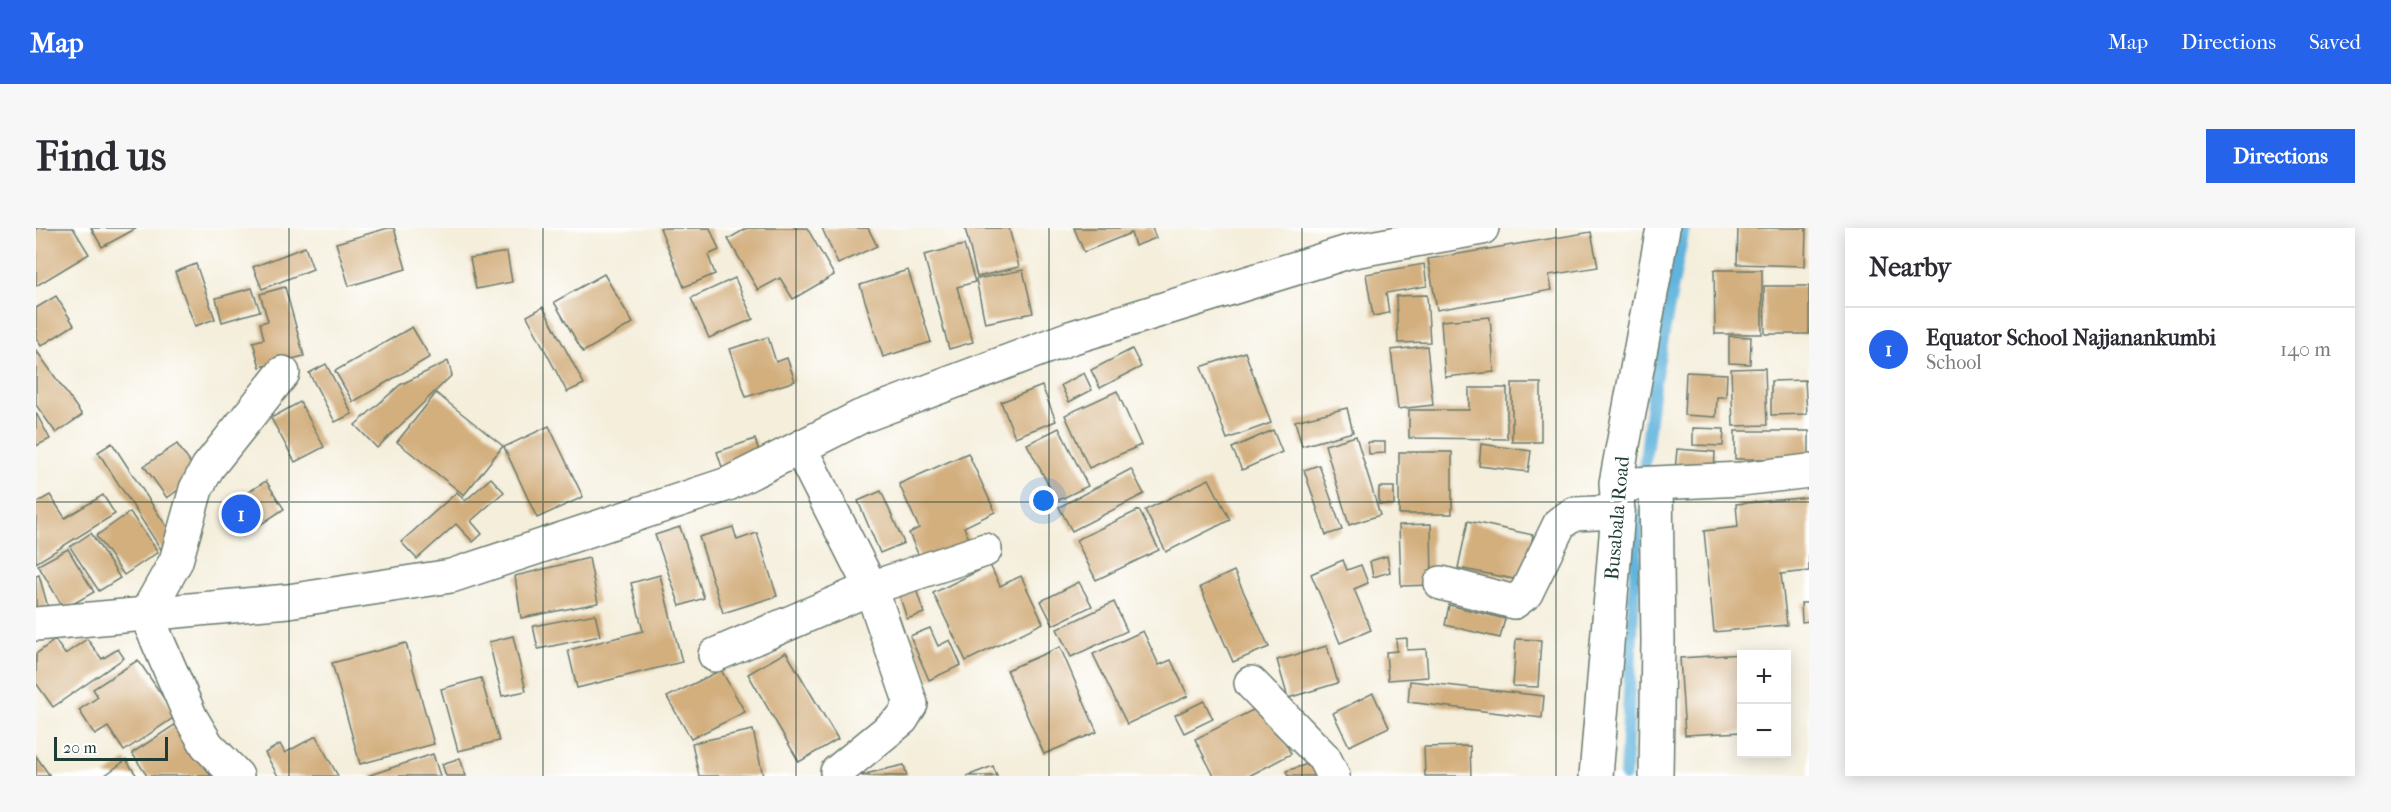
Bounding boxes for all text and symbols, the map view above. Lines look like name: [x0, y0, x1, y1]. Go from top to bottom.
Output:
text: Map: [30, 26, 84, 59]
text: Map: [2108, 30, 2148, 54]
text: Directions: [2181, 30, 2276, 54]
text: Saved: [2309, 30, 2361, 54]
button: Directions: [2206, 129, 2355, 183]
text: Find us: [36, 132, 166, 181]
text: Nearby: [1869, 252, 1951, 283]
text: Equator School Najjanankumbi: [1926, 325, 2216, 351]
text: 1: [1885, 338, 1892, 361]
text: 140 m: [2280, 338, 2331, 361]
text: School: [1926, 351, 1982, 374]
street label: Busabala Road: [1600, 454, 1634, 581]
your location: [1029, 486, 1058, 515]
pin: 1: [222, 492, 260, 536]
map controls: [1737, 650, 1791, 758]
button: +: [1737, 650, 1791, 704]
button: −: [1737, 704, 1791, 758]
scale bar: [54, 734, 168, 762]
text: 20 m: [63, 738, 97, 757]

